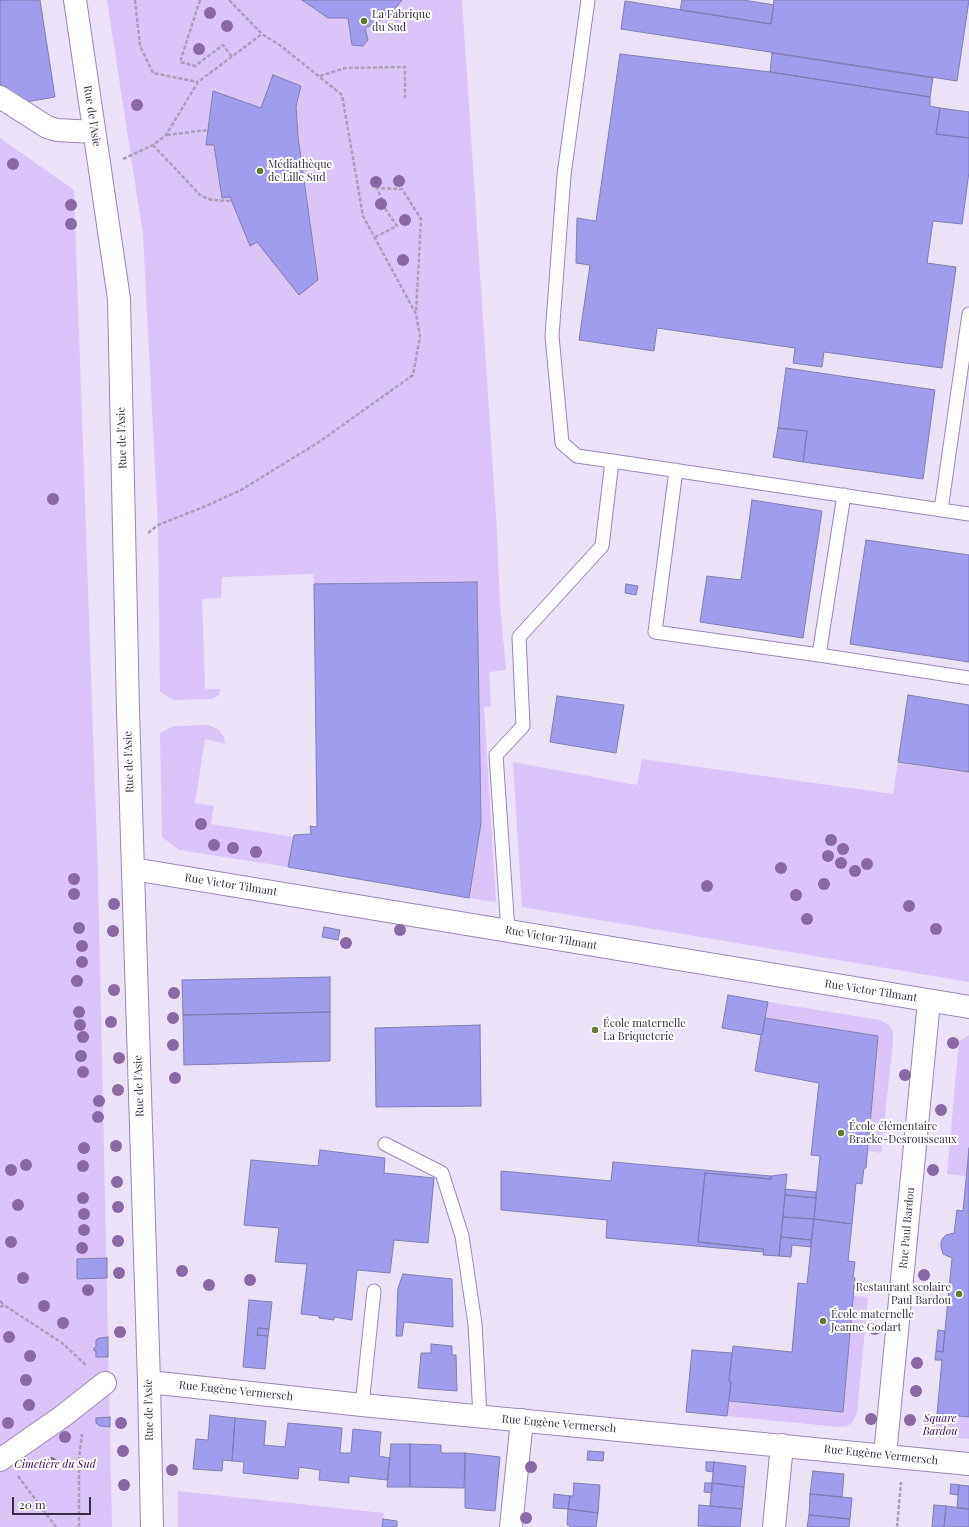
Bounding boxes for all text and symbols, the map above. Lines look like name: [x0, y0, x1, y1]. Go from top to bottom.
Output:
place label: La Fabrique du Sud: [372, 8, 431, 34]
marker: La Fabrique du Sud: [359, 16, 369, 26]
street label: Rue de l'Asie: [81, 84, 103, 148]
place label: Médiathèque de Lille Sud: [268, 158, 332, 184]
marker: Médiathèque de Lille Sud: [255, 166, 265, 176]
street label: Rue de l'Asie: [114, 407, 130, 469]
street label: Rue de l'Asie: [121, 731, 137, 793]
street label: Rue Victor Tilmant: [184, 871, 278, 899]
street label: Rue Victor Tilmant: [504, 923, 598, 953]
street label: Rue Victor Tilmant: [824, 977, 918, 1005]
place label: École maternelle La Briqueterie: [603, 1017, 686, 1043]
marker: École maternelle La Briqueterie: [590, 1025, 600, 1035]
street label: Rue de l'Asie: [131, 1055, 147, 1117]
place label: École élémentaire Bracke-Desrousseaux: [849, 1120, 957, 1146]
marker: École élémentaire Bracke-Desrousseaux: [836, 1128, 846, 1138]
street label: Rue Paul Bardou: [897, 1187, 917, 1269]
place label: Restaurant scolaire Paul Bardou: [856, 1281, 951, 1307]
marker: Restaurant scolaire Paul Bardou: [954, 1289, 964, 1299]
place label: École maternelle Jeanne Godart: [831, 1308, 914, 1334]
marker: École maternelle Jeanne Godart: [818, 1316, 828, 1326]
street label: Rue Eugène Vermersch: [178, 1378, 294, 1404]
street label: Rue de l'Asie: [142, 1379, 156, 1441]
street label: Rue Eugène Vermersch: [501, 1412, 617, 1436]
park label: Square Bardou: [923, 1412, 957, 1438]
street label: Rue Eugène Vermersch: [823, 1442, 939, 1468]
park label: Cimetière du Sud: [14, 1458, 96, 1472]
scale bar: [14, 1489, 93, 1515]
text: 20 m: [19, 1496, 46, 1512]

